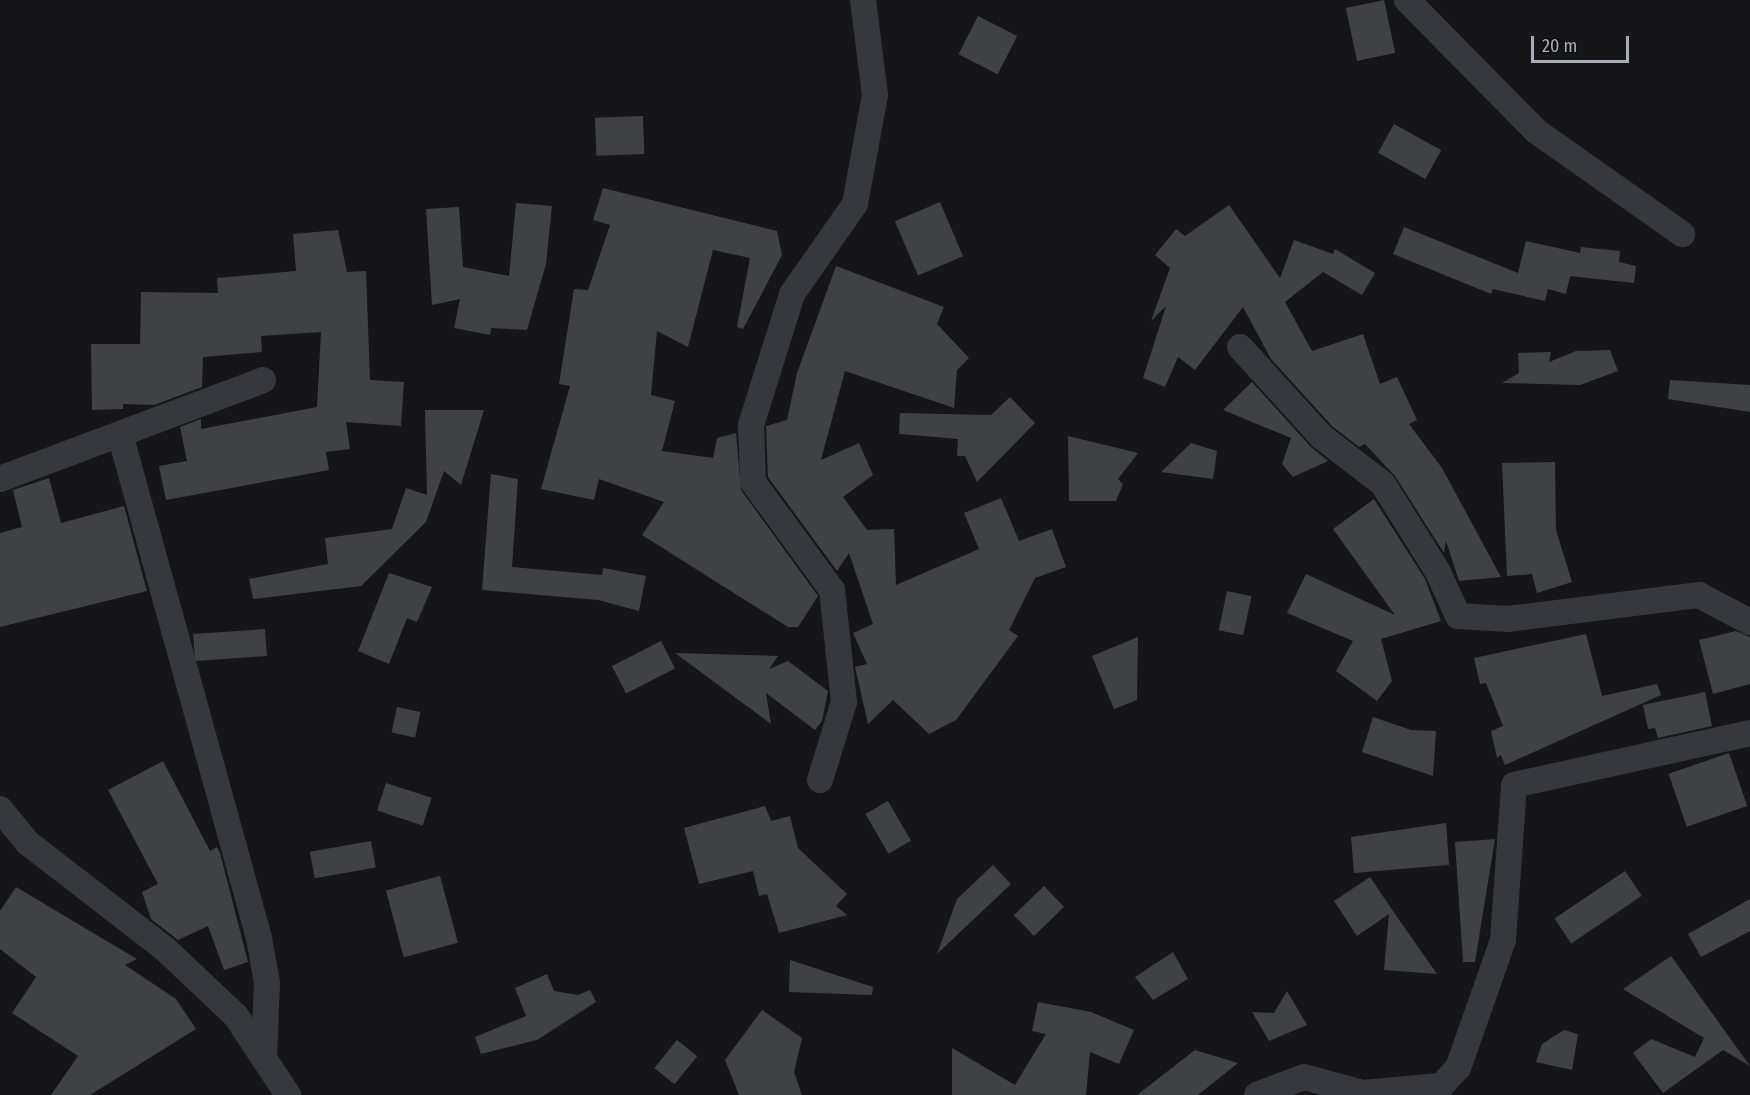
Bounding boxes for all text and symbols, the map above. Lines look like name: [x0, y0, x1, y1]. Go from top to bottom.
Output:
scale bar: [1534, 24, 1632, 62]
text: 20 m: [1542, 35, 1577, 57]

